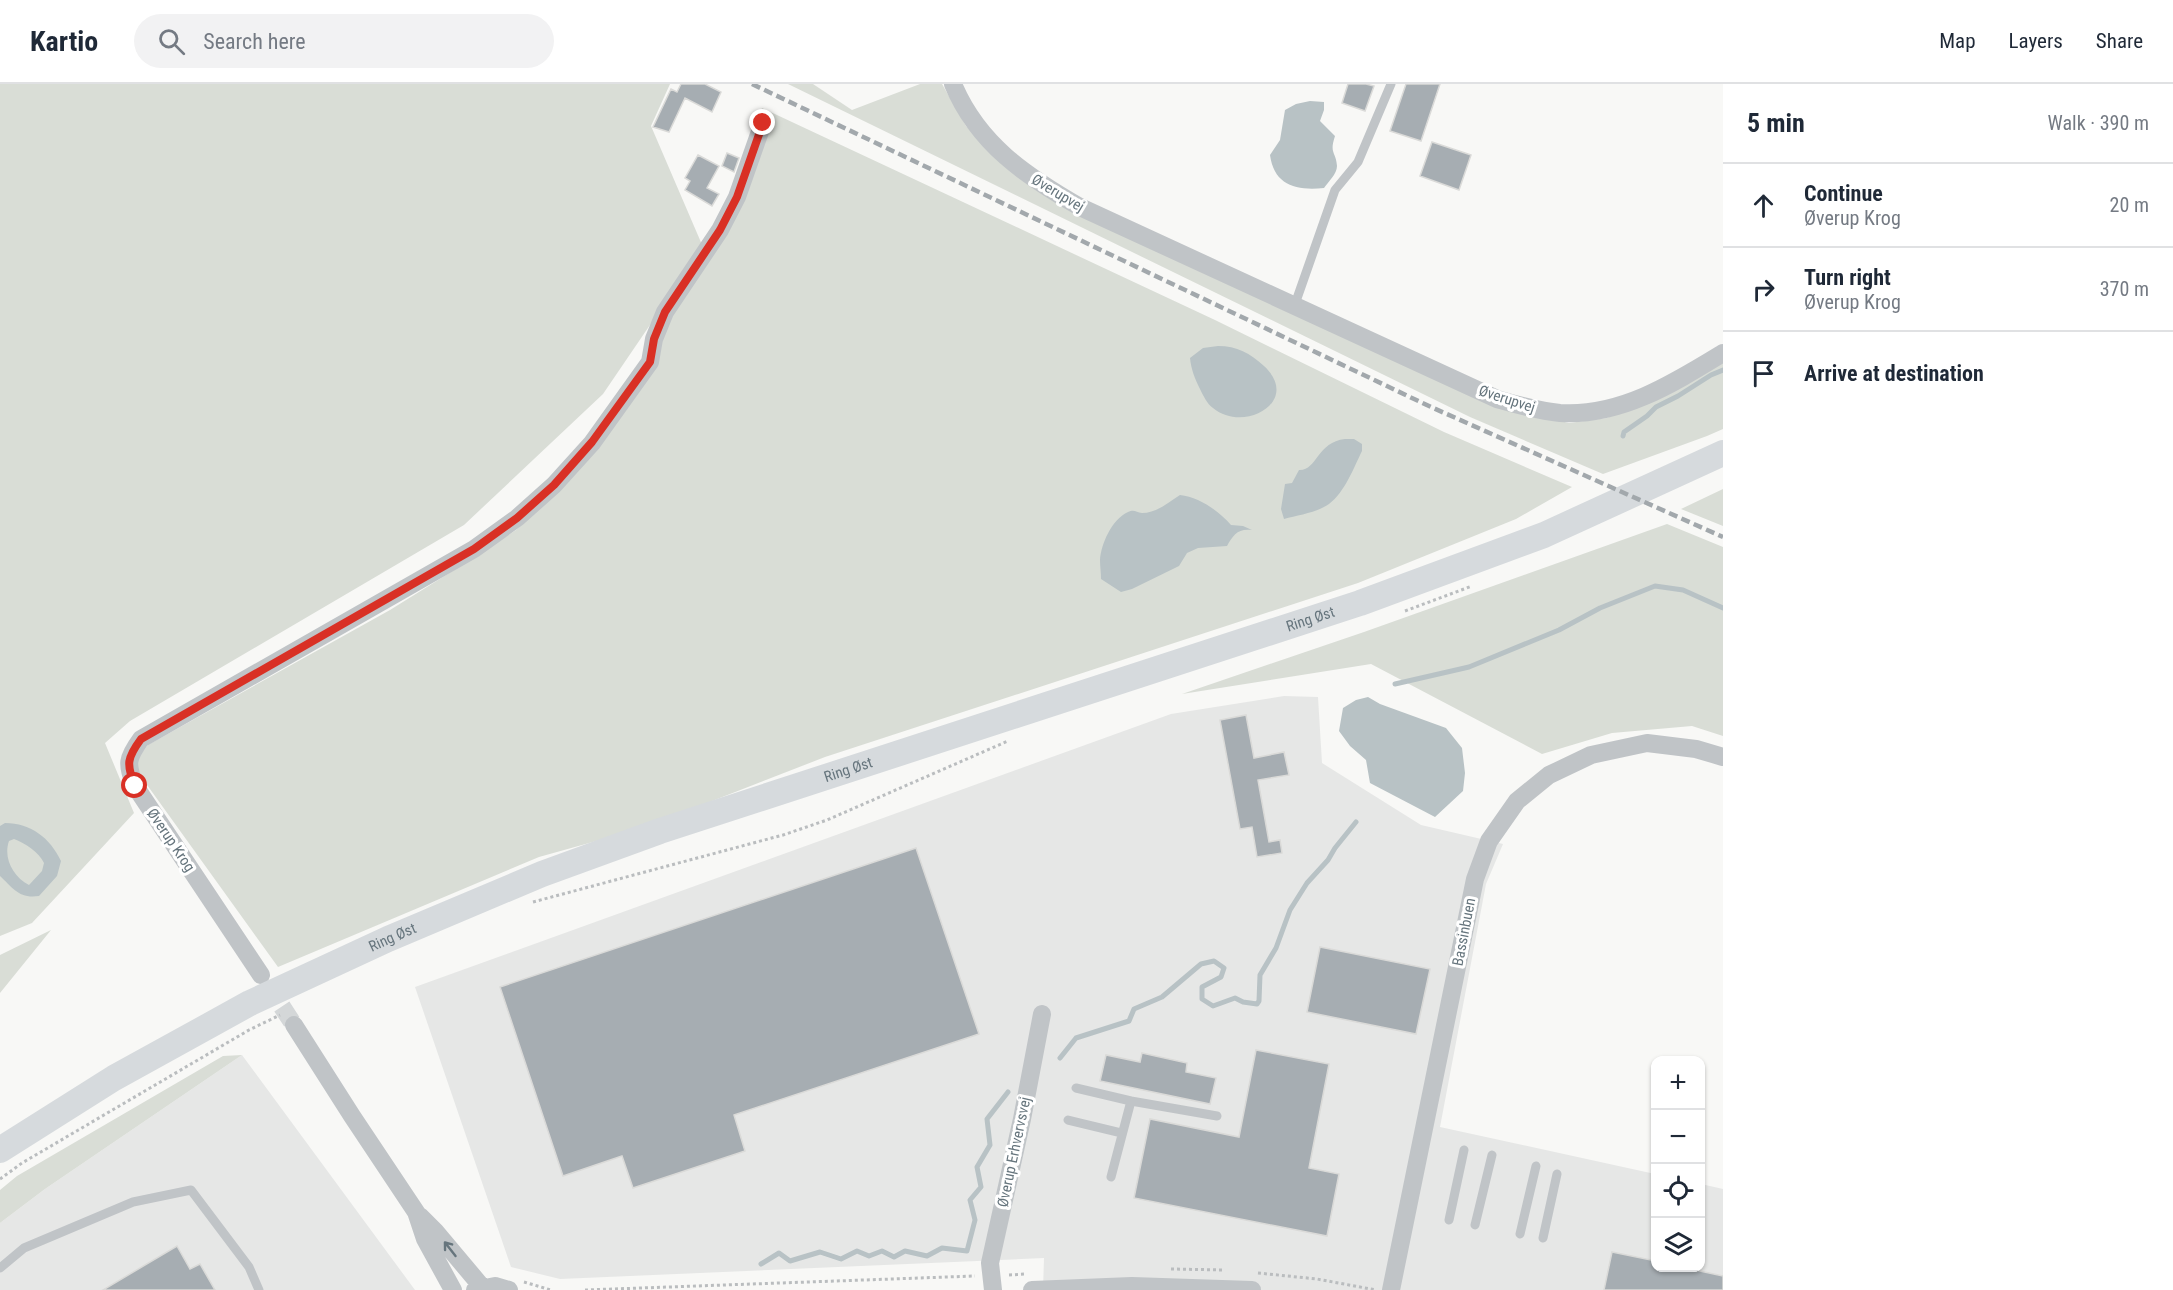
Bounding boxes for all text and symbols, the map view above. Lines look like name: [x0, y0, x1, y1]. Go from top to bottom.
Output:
search box: [134, 14, 554, 68]
text: Kartio: [30, 25, 98, 58]
icon: search: [155, 25, 188, 58]
text: Search here: [203, 29, 306, 54]
text: Map: [1939, 29, 1976, 53]
text: Layers: [2009, 29, 2063, 53]
text: Share: [2096, 29, 2143, 53]
text: 5 min: [1747, 108, 1805, 138]
route end: [749, 109, 775, 135]
text: Walk · 390 m: [2048, 111, 2149, 135]
street label: Øverupvej: [1028, 170, 1088, 216]
text: Continue: [1804, 181, 1883, 206]
icon: ahead: [1747, 189, 1780, 222]
text: 20 m: [2110, 193, 2149, 217]
text: Øverup Krog: [1804, 206, 1901, 230]
text: Turn right: [1804, 265, 1891, 290]
icon: right: [1747, 273, 1780, 306]
text: 370 m: [2100, 277, 2149, 301]
text: Øverup Krog: [1804, 290, 1901, 314]
icon: arrive: [1747, 357, 1780, 390]
text: Arrive at destination: [1804, 361, 1984, 386]
street label: Øverupvej: [1477, 381, 1537, 417]
street label: Ring Øst: [1284, 603, 1337, 635]
street label: Ring Øst: [822, 753, 875, 786]
route start: [121, 772, 147, 798]
street label: Øverup Krog: [143, 805, 199, 875]
street label: Bassinbuen: [1449, 897, 1479, 967]
street label: Ring Øst: [366, 919, 419, 956]
map controls: [1651, 1056, 1705, 1272]
button: +: [1651, 1056, 1705, 1110]
street label: Øverup Erhvervsvej: [994, 1095, 1034, 1209]
button: −: [1651, 1110, 1705, 1164]
button: locate: [1651, 1164, 1705, 1218]
button: layers: [1651, 1218, 1705, 1272]
one-way arrow: [443, 1241, 456, 1257]

